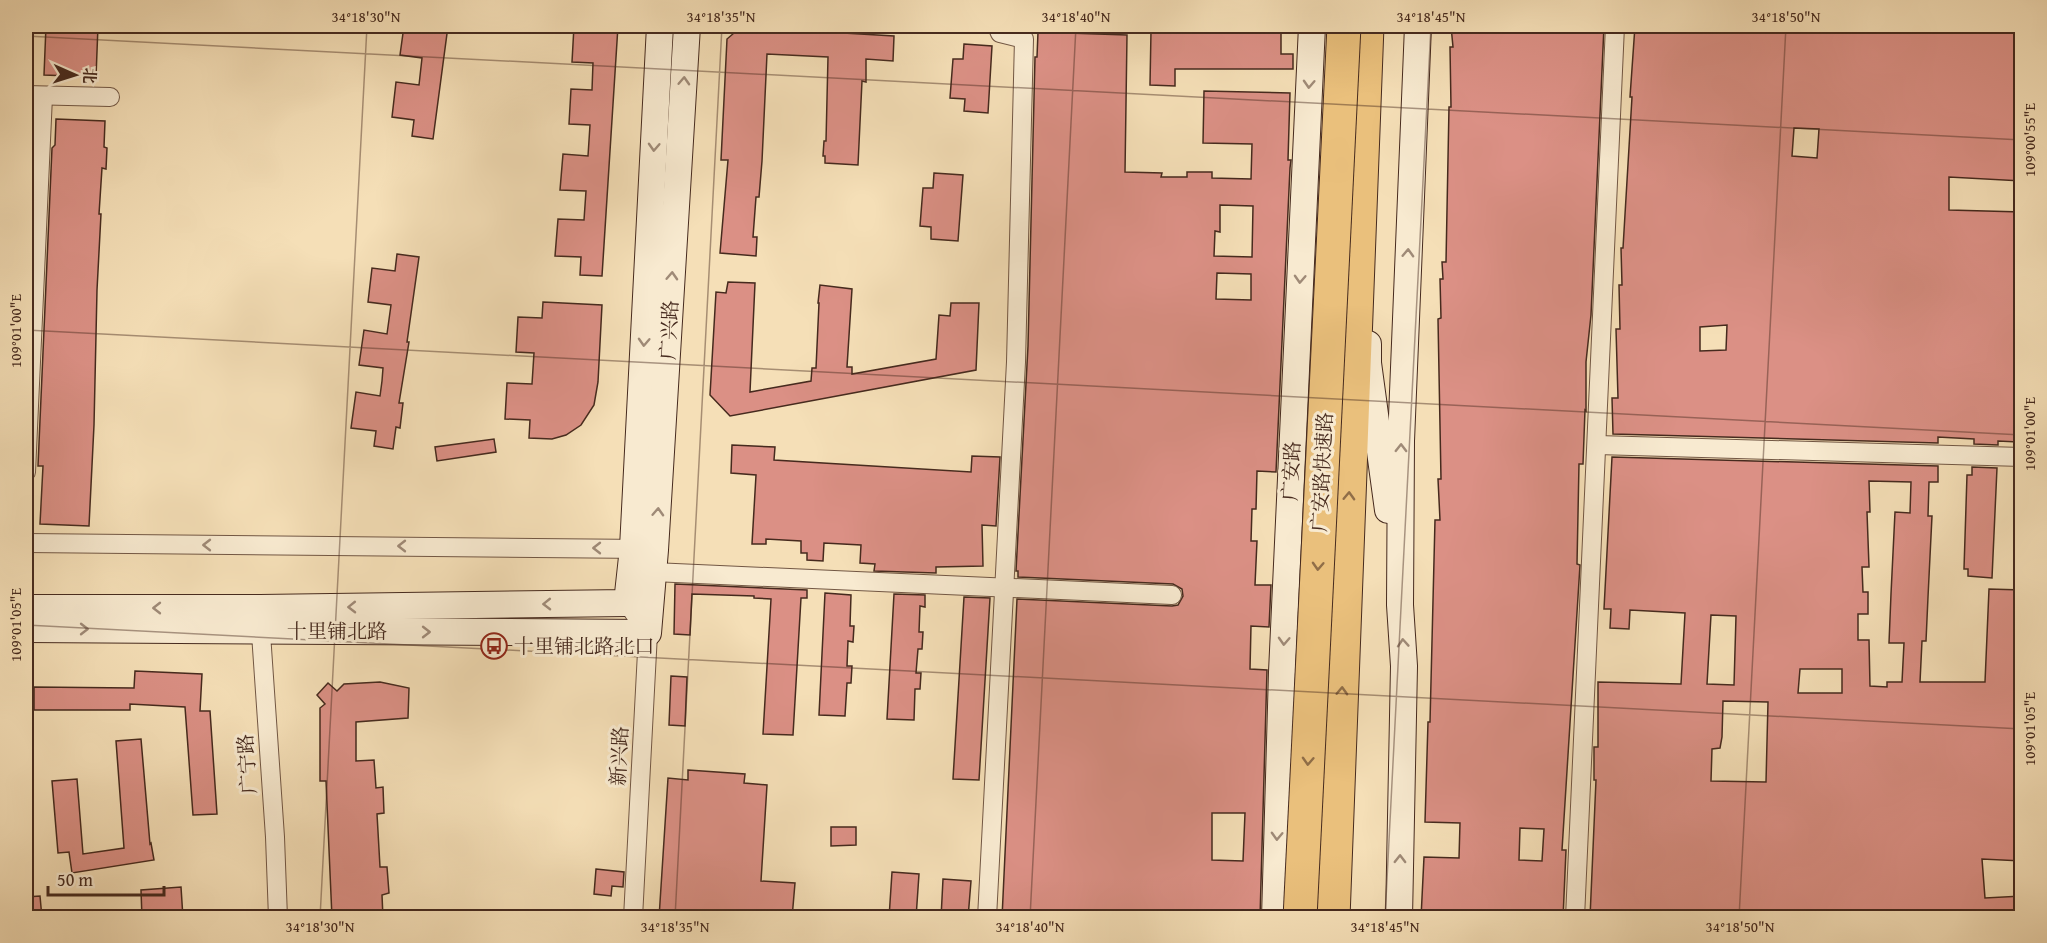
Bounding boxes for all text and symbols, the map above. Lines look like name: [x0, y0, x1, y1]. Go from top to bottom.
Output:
text: 34°18'30"N: [332, 6, 401, 27]
text: 34°18'35"N: [687, 6, 756, 27]
text: 34°18'40"N: [1042, 6, 1111, 27]
text: 34°18'45"N: [1397, 6, 1466, 27]
text: 34°18'50"N: [1752, 6, 1821, 27]
north arrow: [45, 45, 105, 105]
text: 北: [78, 67, 102, 84]
one-way arrow: [677, 77, 690, 86]
one-way arrow: [1303, 79, 1315, 88]
text: 109°00'55"E: [2019, 103, 2040, 177]
one-way arrow: [648, 142, 661, 151]
one-way arrow: [1402, 249, 1415, 258]
one-way arrow: [665, 271, 678, 280]
one-way arrow: [1294, 274, 1307, 283]
text: 109°01'00"E: [5, 294, 26, 368]
street label: 广兴路: [652, 299, 685, 361]
one-way arrow: [637, 337, 650, 346]
text: 109°01'00"E: [2019, 397, 2040, 471]
street label: 广安路快速路: [1304, 411, 1339, 533]
street label: 广安路: [1274, 440, 1307, 502]
one-way arrow: [1395, 444, 1407, 453]
one-way arrow: [1343, 492, 1356, 501]
one-way arrow: [651, 508, 664, 517]
one-way arrow: [202, 539, 211, 551]
one-way arrow: [397, 540, 406, 553]
one-way arrow: [592, 542, 601, 554]
one-way arrow: [1311, 562, 1324, 571]
text: 109°01'05"E: [5, 588, 26, 662]
one-way arrow: [543, 598, 552, 611]
one-way arrow: [348, 601, 357, 613]
one-way arrow: [153, 602, 162, 614]
street label: 十里铺北路: [287, 616, 387, 645]
one-way arrow: [79, 623, 88, 635]
one-way arrow: [421, 626, 430, 638]
bus stop icon: 十里铺北路北口: [479, 631, 509, 661]
place label: 十里铺北路北口: [514, 631, 654, 660]
one-way arrow: [1277, 637, 1290, 646]
one-way arrow: [1396, 639, 1409, 648]
one-way arrow: [1335, 687, 1348, 696]
text: 109°01'05"E: [2019, 692, 2040, 766]
street label: 新兴路: [602, 725, 635, 787]
street label: 广宁路: [230, 733, 263, 795]
one-way arrow: [1302, 757, 1315, 766]
one-way arrow: [1271, 832, 1283, 841]
one-way arrow: [1394, 855, 1406, 864]
scale bar: [48, 859, 164, 897]
text: 50 m: [57, 866, 93, 893]
text: 34°18'30"N: [286, 916, 355, 937]
text: 34°18'35"N: [641, 916, 710, 937]
text: 34°18'40"N: [996, 916, 1065, 937]
text: 34°18'45"N: [1351, 916, 1420, 937]
text: 34°18'50"N: [1706, 916, 1775, 937]

